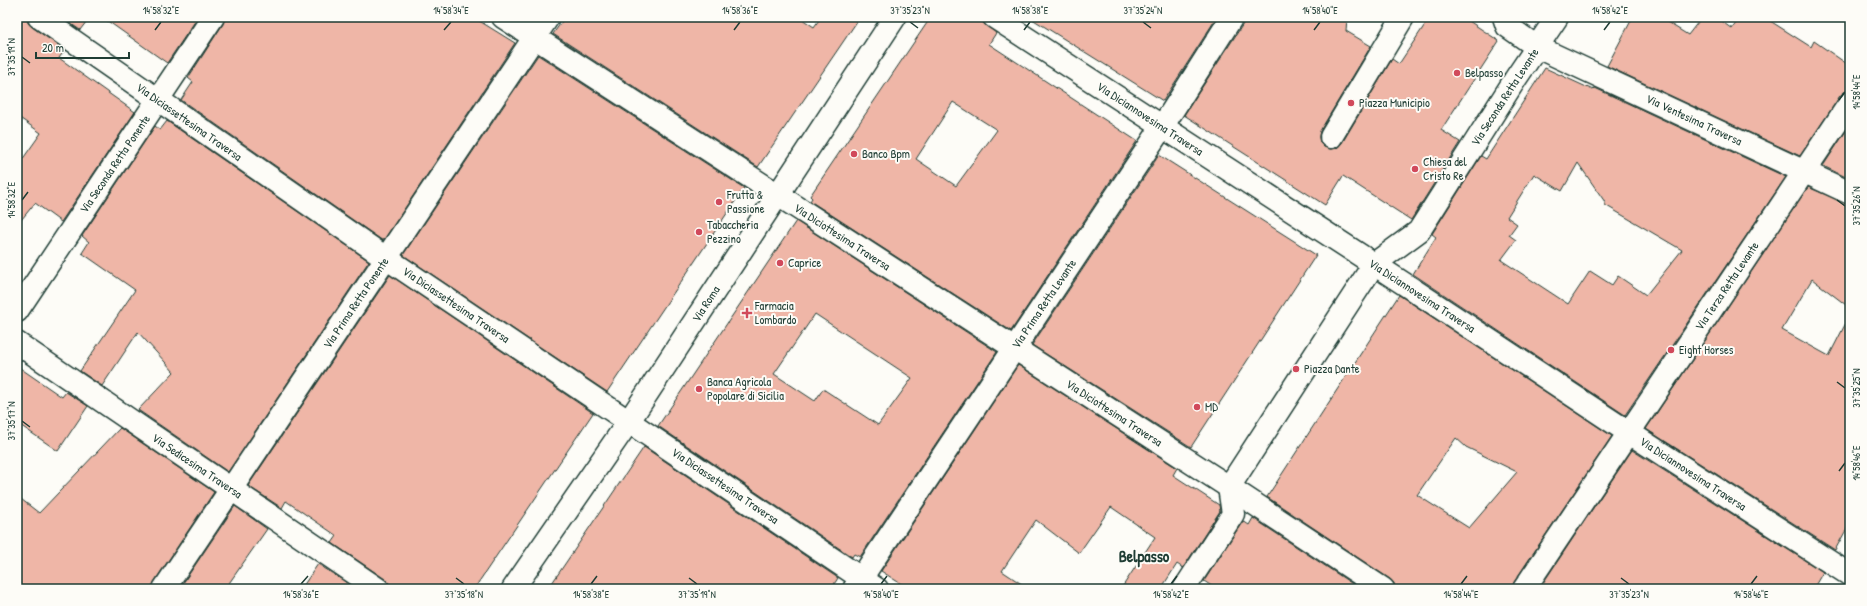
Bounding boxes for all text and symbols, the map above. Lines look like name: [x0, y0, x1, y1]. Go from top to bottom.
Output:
text: 14°58'32"E: [143, 4, 180, 17]
text: 14°58'34"E: [433, 4, 469, 17]
text: 14°58'36"E: [722, 4, 758, 17]
text: 37°35'23"N: [890, 4, 930, 17]
text: 14°58'38"E: [1012, 4, 1049, 17]
text: 37°35'24"N: [1124, 4, 1162, 17]
text: 14°58'40"E: [1302, 4, 1338, 17]
text: 14°58'42"E: [1592, 4, 1628, 17]
scale bar: [36, 34, 129, 60]
text: 37°35'19"N: [5, 38, 18, 76]
text: 20 m: [42, 39, 64, 56]
street label: Via Seconda Retta Levante: [1467, 44, 1543, 149]
place label: Belpasso: [1465, 64, 1503, 81]
marker: Belpasso: [1452, 68, 1462, 78]
text: 14°58'44"E: [1850, 74, 1863, 109]
street label: Via Diciannovesima Traversa: [1094, 78, 1207, 160]
street label: Via Diciassettesima Traversa: [133, 79, 246, 165]
street label: Via Ventesima Traversa: [1643, 90, 1745, 149]
place label: Piazza Municipio: [1359, 94, 1430, 111]
marker: Piazza Municipio: [1346, 98, 1356, 108]
street label: Via Seconda Retta Ponente: [75, 111, 154, 216]
place label: Banco Bpm: [862, 145, 910, 162]
marker: Banco Bpm: [849, 149, 859, 159]
place label: Chiesa del Cristo Re: [1423, 153, 1468, 184]
marker: Chiesa del Cristo Re: [1410, 164, 1420, 174]
text: 14°58'32"E: [5, 181, 18, 218]
place label: Frutta & Passione: [726, 186, 765, 217]
text: 37°35'26"N: [1850, 186, 1863, 226]
marker: Frutta & Passione: [714, 197, 724, 207]
street label: Via Diciottesima Traversa: [791, 199, 894, 274]
place label: Tabaccheria Pezzino: [707, 216, 758, 247]
marker: Tabaccheria Pezzino: [694, 227, 704, 237]
street label: Via Terza Retta Levante: [1691, 238, 1763, 333]
street label: Via Prima Retta Ponente: [319, 254, 393, 352]
place label: Caprice: [788, 254, 821, 271]
street label: Via Prima Retta Levante: [1007, 255, 1080, 352]
street label: Via Diciannovesima Traversa: [1366, 255, 1479, 337]
marker: Caprice: [775, 258, 785, 268]
street label: Via Diciassettesima Traversa: [399, 262, 513, 347]
street label: Via Roma: [688, 282, 724, 325]
place label: Farmacia Lombardo: [754, 297, 796, 328]
marker: Farmacia Lombardo: [742, 308, 752, 318]
place label: Eight Horses: [1679, 341, 1734, 358]
marker: Eight Horses: [1666, 345, 1676, 355]
place label: Piazza Dante: [1304, 360, 1360, 377]
marker: Piazza Dante: [1291, 364, 1301, 374]
text: 37°35'25"N: [1850, 368, 1863, 408]
place label: Banca Agricola Popolare di Sicilia: [707, 373, 784, 404]
street label: Via Diciottesima Traversa: [1063, 375, 1166, 450]
marker: Banca Agricola Popolare di Sicilia: [694, 384, 704, 394]
place label: MD: [1205, 398, 1218, 415]
text: 37°35'17"N: [5, 401, 18, 441]
marker: MD: [1192, 402, 1202, 412]
street label: Via Sedicesima Traversa: [149, 429, 246, 502]
street label: Via Diciannovesima Traversa: [1637, 433, 1750, 515]
street label: Via Diciassettesima Traversa: [668, 443, 782, 528]
text: 14°58'46"E: [1850, 445, 1863, 481]
district label: Belpasso: [1119, 545, 1170, 568]
text: 14°58'36"E: [283, 588, 319, 601]
text: 37°35'18"N: [445, 588, 483, 601]
text: 14°58'38"E: [573, 588, 610, 601]
text: 37°35'19"N: [678, 588, 716, 601]
text: 14°58'40"E: [863, 588, 899, 601]
text: 14°58'42"E: [1153, 588, 1189, 601]
text: 14°58'44"E: [1444, 588, 1479, 601]
text: 37°35'23"N: [1609, 588, 1649, 601]
text: 14°58'46"E: [1733, 588, 1769, 601]

